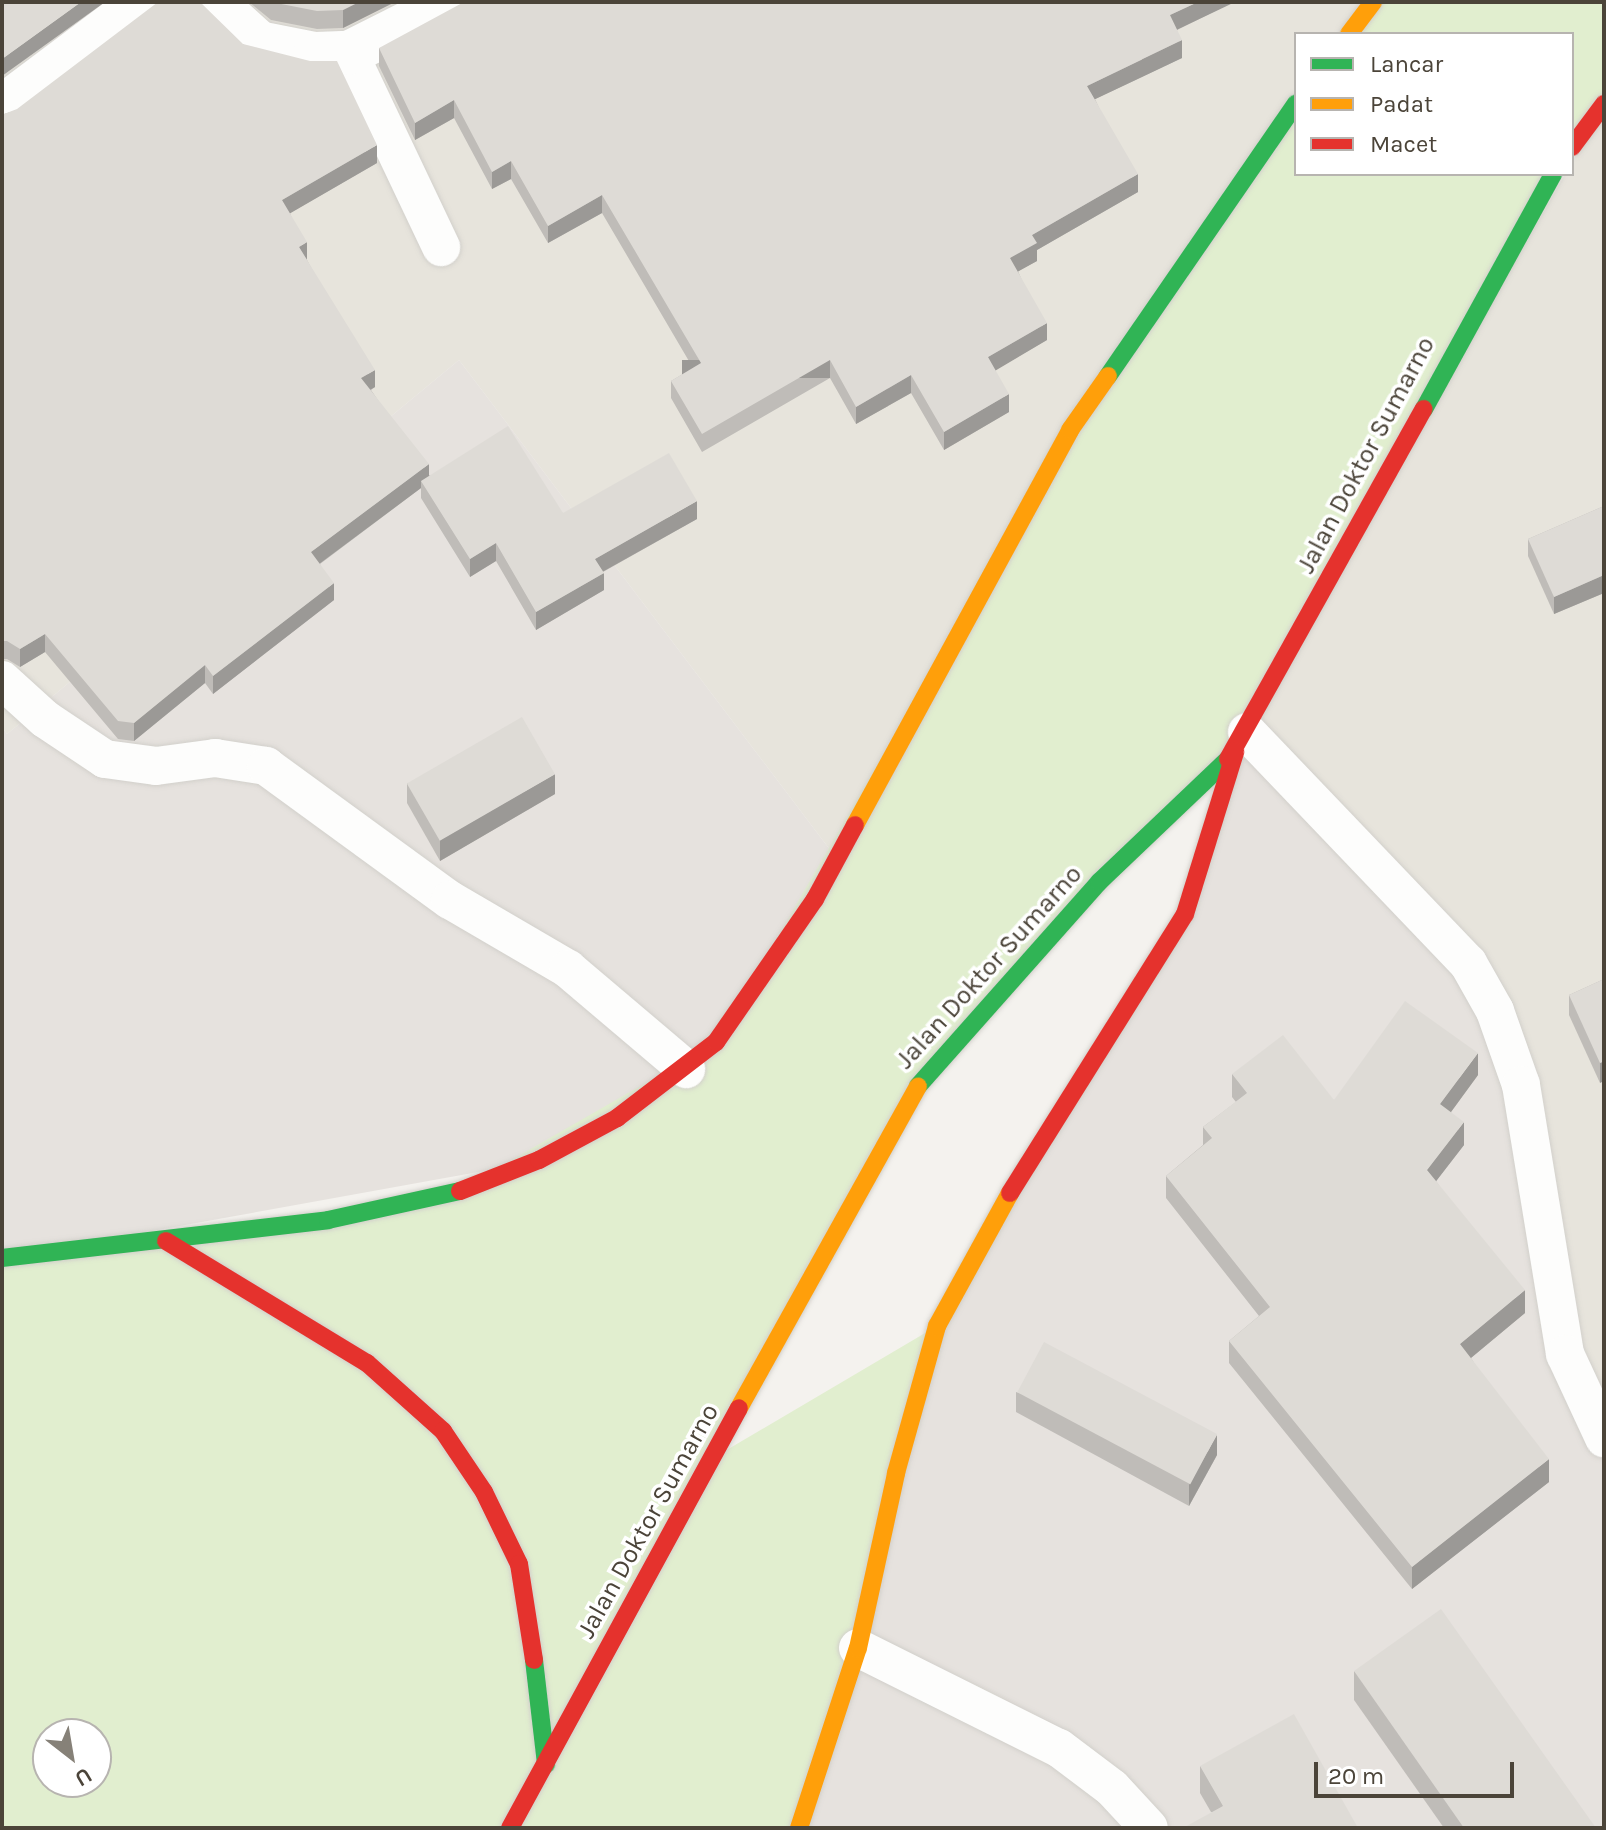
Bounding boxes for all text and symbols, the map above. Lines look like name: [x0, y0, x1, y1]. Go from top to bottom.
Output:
legend: [1294, 32, 1574, 176]
text: Lancar: [1370, 50, 1443, 78]
text: Padat: [1370, 90, 1433, 118]
text: Macet: [1370, 130, 1437, 158]
street label: Jalan Doktor Sumarno: [1290, 331, 1442, 579]
street label: Jalan Doktor Sumarno: [889, 859, 1089, 1075]
street label: Jalan Doktor Sumarno: [571, 1398, 725, 1644]
north arrow: [32, 1718, 112, 1798]
scale bar: [1318, 1746, 1518, 1796]
text: U: [70, 1762, 97, 1792]
text: 20 m: [1328, 1762, 1384, 1790]

